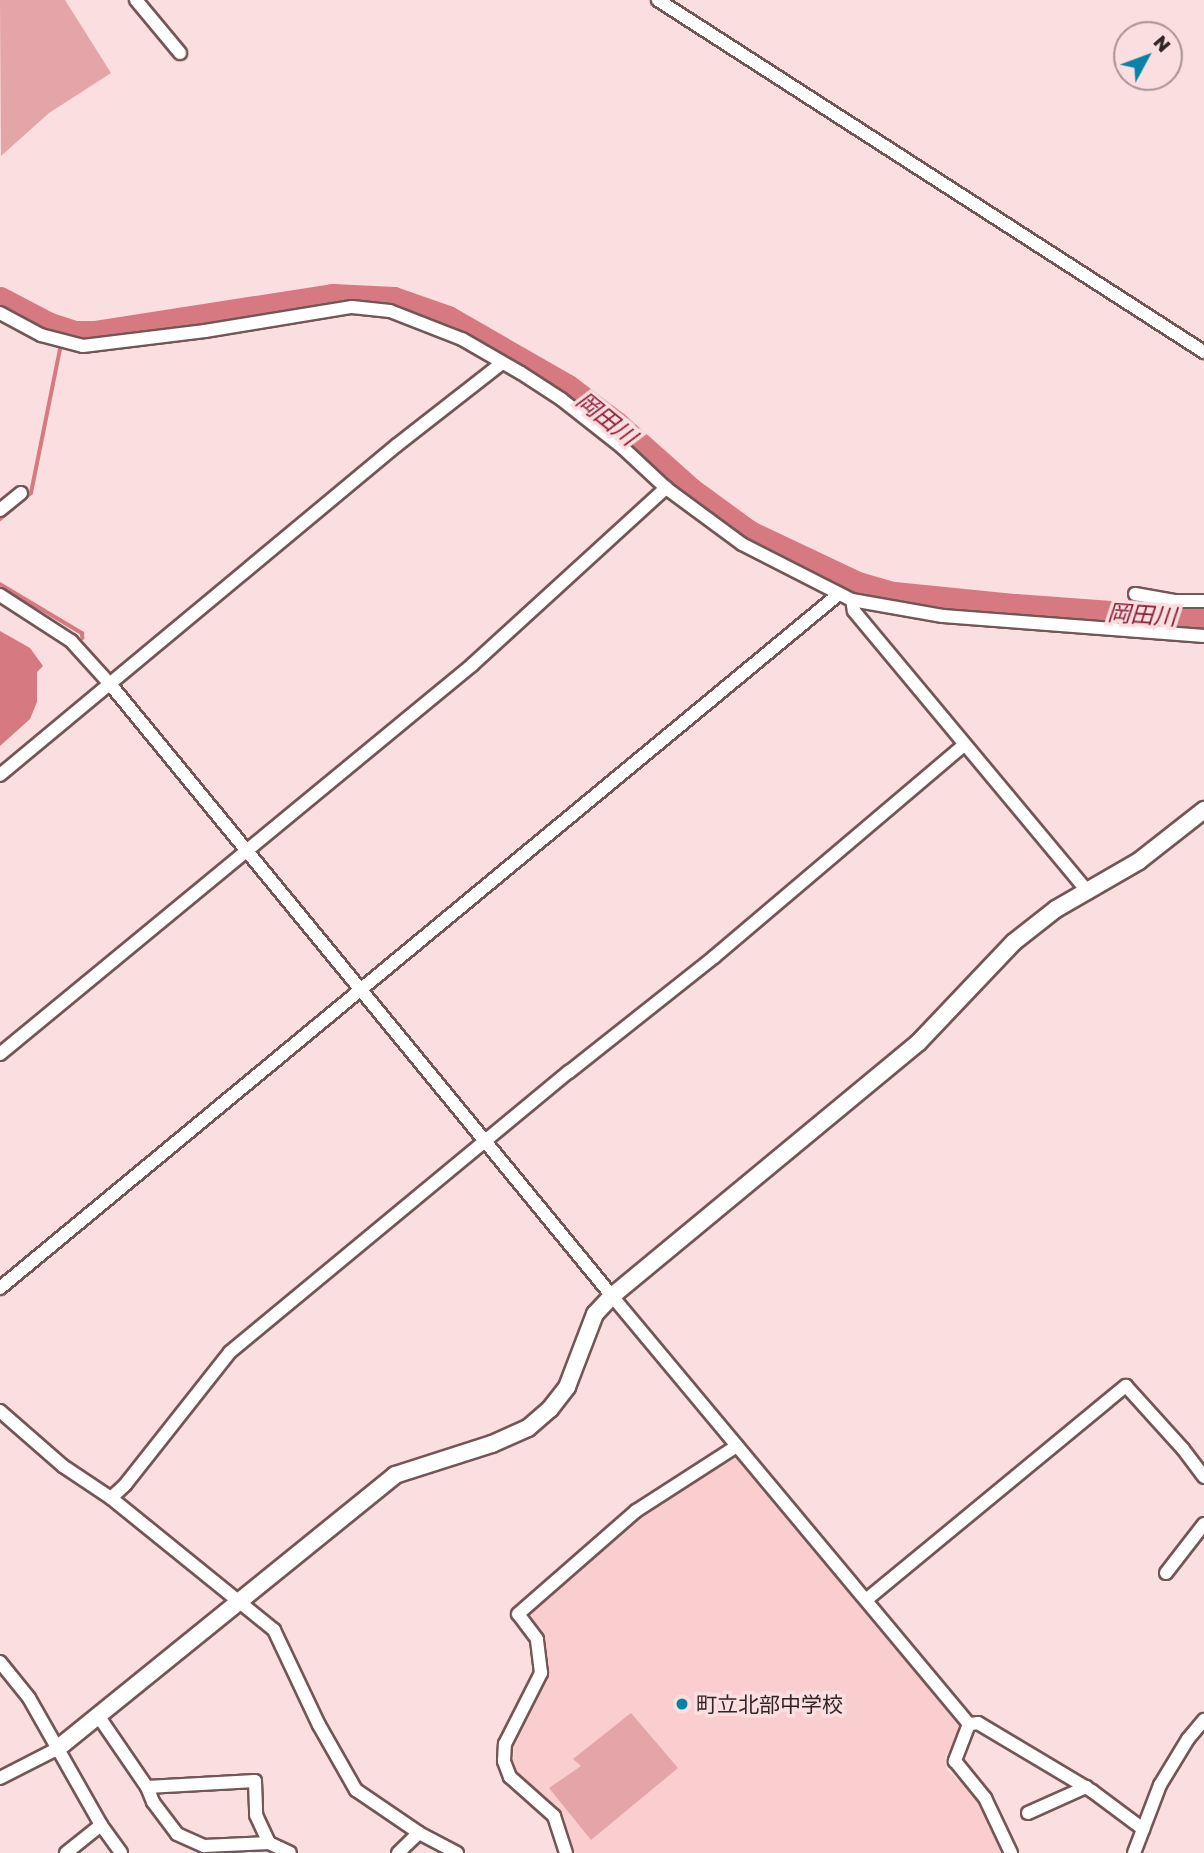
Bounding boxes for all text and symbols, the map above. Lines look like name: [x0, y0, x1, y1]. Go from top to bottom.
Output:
north arrow: [1113, 21, 1183, 91]
text: N: [1149, 30, 1176, 56]
water label: 岡田川: [572, 386, 642, 450]
water label: 岡田川: [1107, 598, 1177, 630]
place label: 町立北部中学校: [696, 1691, 843, 1717]
marker: 町立北部中学校: [674, 1696, 690, 1712]

